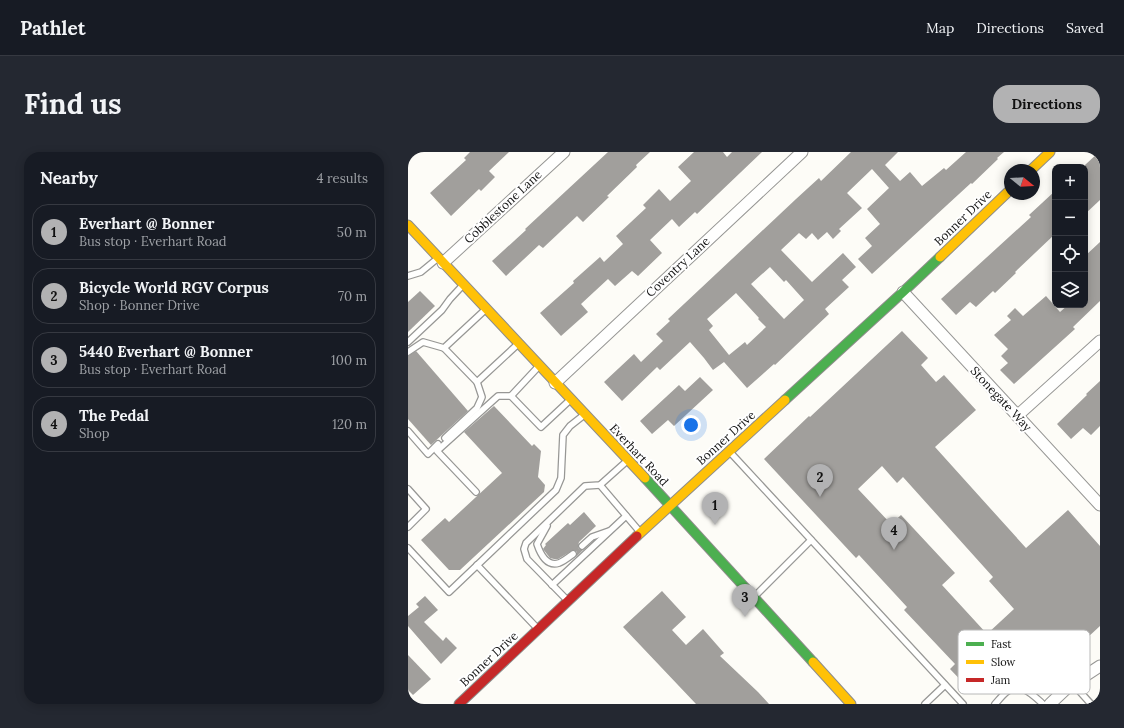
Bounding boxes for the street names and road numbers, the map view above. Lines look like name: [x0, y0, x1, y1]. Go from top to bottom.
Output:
street label: Cobblestone Lane: [461, 167, 545, 246]
street label: Bonner Drive: [931, 186, 995, 249]
street label: Coventry Lane: [643, 233, 713, 300]
street label: Stonegate Way: [968, 363, 1036, 435]
street label: Bonner Drive: [693, 407, 759, 468]
street label: Everhart Road: [607, 421, 672, 489]
street label: Bonner Drive: [457, 628, 521, 689]

